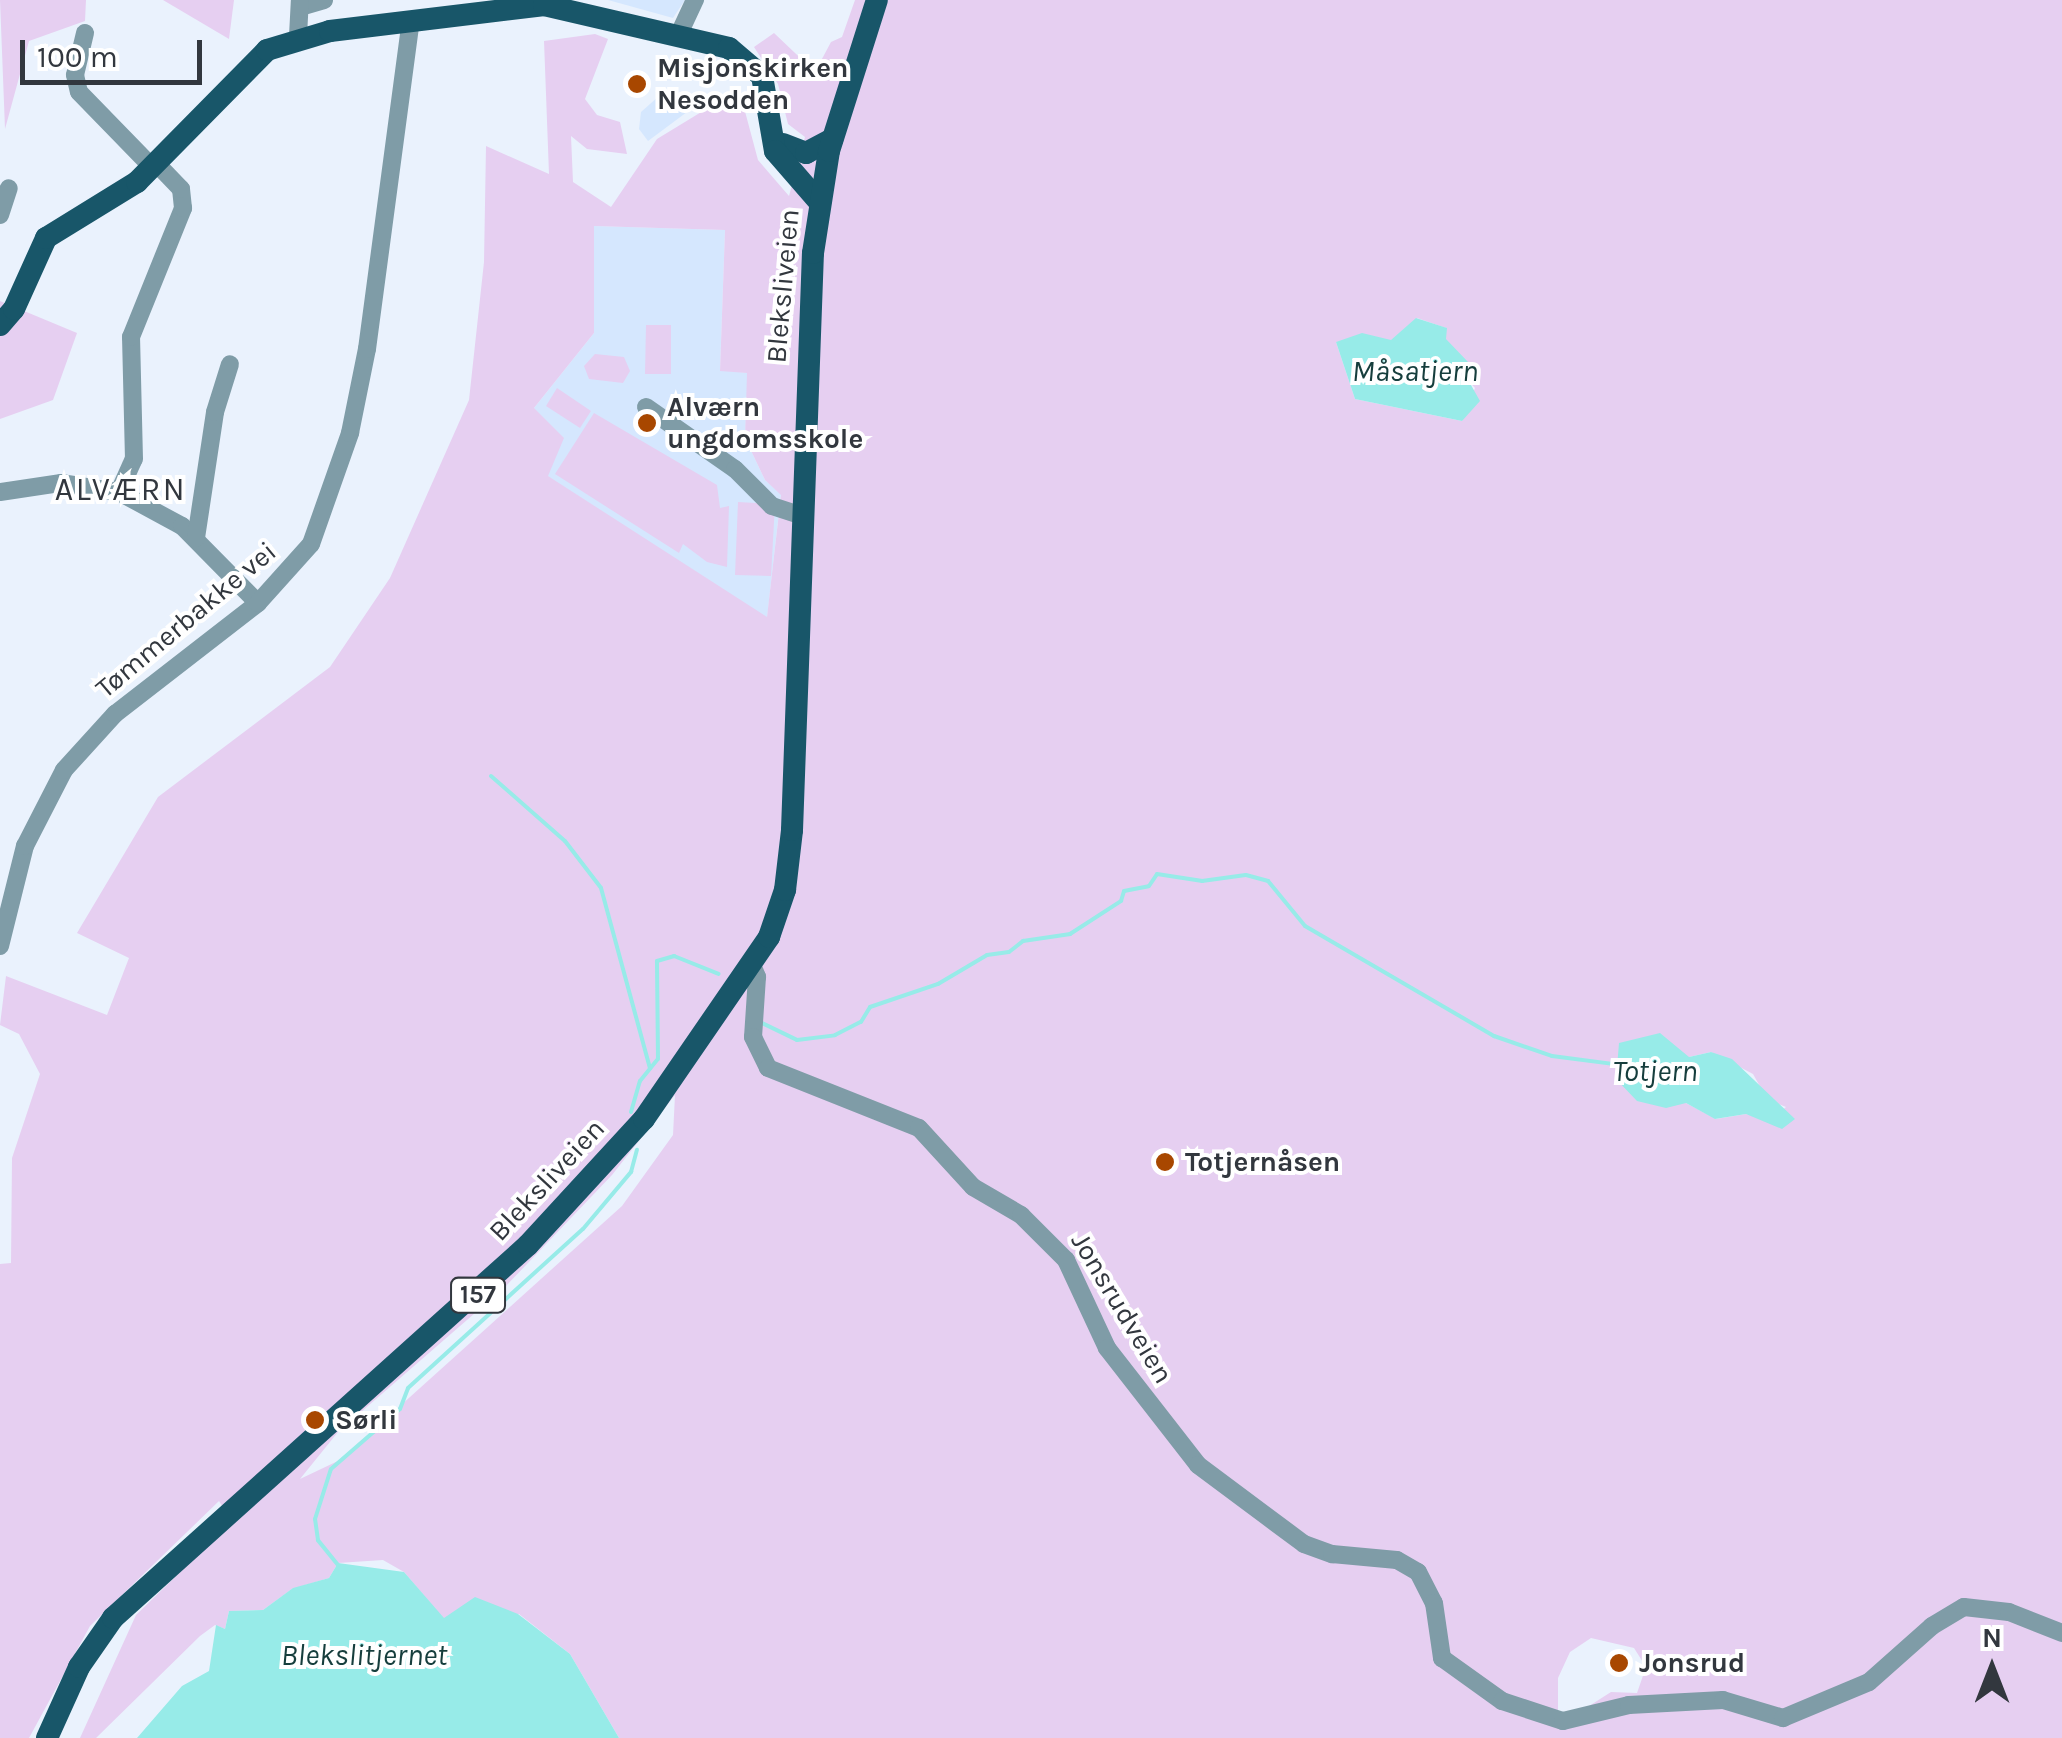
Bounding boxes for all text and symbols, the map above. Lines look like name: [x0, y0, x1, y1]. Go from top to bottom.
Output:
scale bar: [25, 20, 208, 82]
text: 100 m: [37, 39, 118, 75]
place label: Misjonskirken Nesodden: [657, 51, 848, 117]
marker: Misjonskirken Nesodden: [626, 73, 648, 95]
street label: Bleksliveien: [760, 208, 806, 364]
water label: Måsatjern: [1352, 353, 1478, 389]
place label: Alværn ungdomsskole: [667, 390, 863, 456]
marker: Alværn ungdomsskole: [636, 412, 658, 434]
district label: ALVÆRN: [55, 471, 187, 509]
street label: Tømmerbakke vei: [89, 535, 283, 705]
water label: Totjern: [1612, 1053, 1698, 1089]
street label: Bleksliveien: [482, 1112, 612, 1248]
place label: Totjernåsen: [1185, 1145, 1340, 1179]
marker: Totjernåsen: [1154, 1151, 1176, 1173]
street label: Jonsrudveien: [1064, 1227, 1180, 1389]
road number: 157: [448, 1275, 508, 1315]
place label: Sørli: [335, 1403, 397, 1437]
marker: Sørli: [304, 1409, 326, 1431]
north arrow: [1942, 1618, 2042, 1718]
text: N: [1982, 1621, 2002, 1654]
water label: Blekslitjernet: [281, 1637, 447, 1673]
place label: Jonsrud: [1639, 1646, 1745, 1680]
marker: Jonsrud: [1608, 1652, 1630, 1674]

